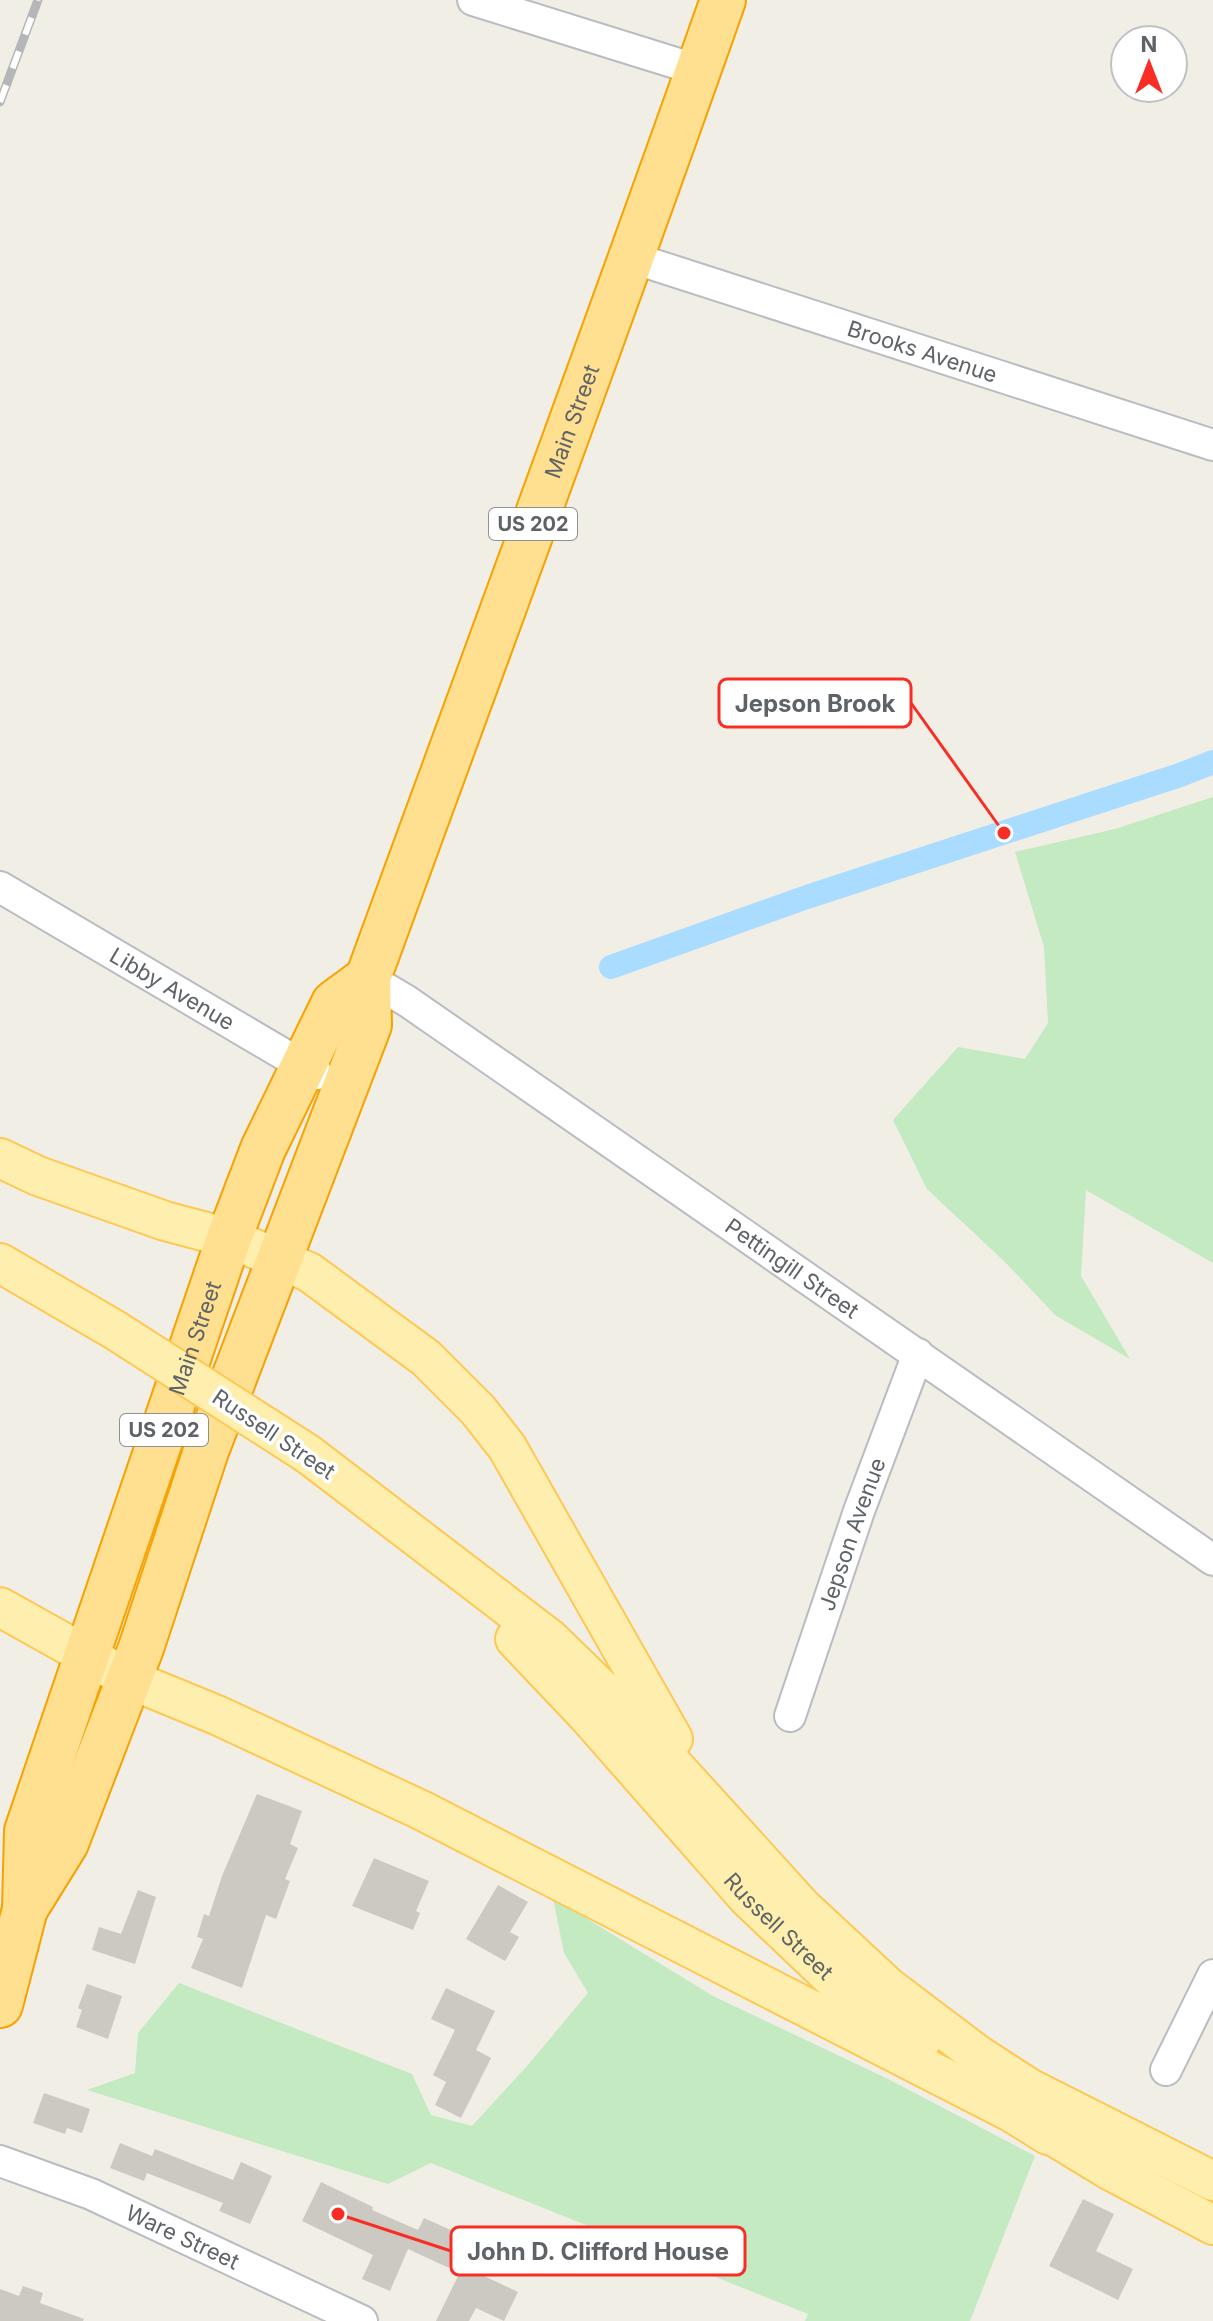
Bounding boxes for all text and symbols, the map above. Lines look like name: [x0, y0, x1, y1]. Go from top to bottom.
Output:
north arrow: [1109, 24, 1189, 104]
text: N: [1141, 31, 1157, 57]
street label: Brooks Avenue: [844, 315, 1001, 388]
street label: Main Street: [539, 361, 604, 482]
road number: US 202: [489, 508, 577, 540]
callout: Jepson Brook: [719, 679, 911, 727]
text: Jepson Brook: [735, 689, 895, 718]
street label: Libby Avenue: [105, 942, 239, 1035]
street label: Pettingill Street: [720, 1213, 864, 1323]
street label: Main Street: [163, 1278, 226, 1398]
street label: Russell Street: [208, 1383, 340, 1485]
road number: US 202: [120, 1414, 208, 1446]
street label: Jepson Avenue: [813, 1454, 891, 1614]
street label: Russell Street: [719, 1867, 839, 1985]
street label: Ware Street: [122, 2199, 243, 2275]
callout: John D. Clifford House: [451, 2227, 745, 2275]
text: John D. Clifford House: [467, 2237, 729, 2266]

